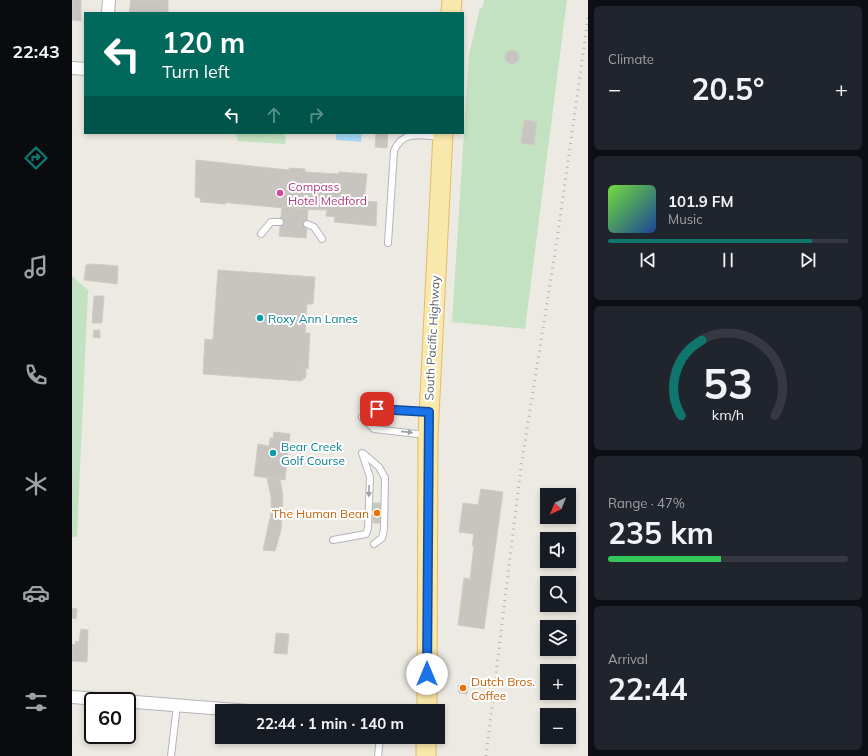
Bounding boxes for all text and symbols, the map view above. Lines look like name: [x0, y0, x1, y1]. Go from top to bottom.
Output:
text: 120 m: [162, 25, 245, 60]
icon: left: [96, 28, 148, 80]
text: 22:43: [12, 40, 60, 63]
text: Climate: [608, 51, 654, 67]
text: Turn left: [162, 60, 230, 83]
text: 20.5°: [692, 70, 764, 108]
text: −: [608, 75, 621, 103]
text: +: [835, 75, 848, 103]
icon: left: [221, 104, 243, 126]
icon: ahead: [263, 104, 285, 126]
icon: right: [305, 104, 327, 126]
icon: directions: [22, 144, 50, 172]
place label: Compass Hotel Medford: [288, 179, 367, 208]
marker: Compass Hotel Medford: [275, 188, 285, 198]
text: 101.9 FM: [668, 192, 733, 211]
text: Music: [668, 211, 703, 227]
icon: previous: [637, 249, 659, 271]
icon: pause: [717, 249, 739, 271]
icon: next: [797, 249, 819, 271]
icon: music: [22, 253, 50, 281]
street label: South Pacific Highway: [421, 274, 443, 401]
place label: Roxy Ann Lanes: [268, 311, 358, 326]
marker: Roxy Ann Lanes: [255, 313, 265, 323]
text: 53: [703, 357, 753, 409]
icon: phone: [22, 361, 50, 389]
pin: [360, 392, 394, 426]
icon: arrive: [366, 398, 388, 420]
text: km/h: [712, 406, 744, 424]
one-way arrow: [401, 429, 413, 436]
place label: Bear Creek Golf Course: [281, 439, 345, 468]
marker: Bear Creek Golf Course: [268, 448, 278, 458]
icon: climate: [22, 470, 50, 498]
one-way arrow: [366, 485, 372, 498]
north arrow: [540, 488, 576, 524]
map controls: [540, 488, 576, 744]
text: Range · 47%: [608, 495, 685, 511]
place label: The Human Bean: [272, 506, 369, 521]
marker: The Human Bean: [372, 508, 382, 518]
text: 235 km: [608, 514, 714, 552]
button: sound: [540, 532, 576, 568]
button: search: [540, 576, 576, 612]
icon: car: [22, 579, 50, 607]
button: layers: [540, 620, 576, 656]
text: Arrival: [608, 651, 648, 667]
position arrow: [406, 653, 448, 695]
button: +: [540, 664, 576, 700]
text: 22:44: [608, 670, 687, 708]
place label: Dutch Bros. Coffee: [471, 674, 535, 703]
marker: Dutch Bros. Coffee: [458, 683, 468, 693]
icon: filters: [22, 688, 50, 716]
speed limit sign: 60: [84, 692, 136, 744]
button: −: [540, 708, 576, 744]
text: 22:44 · 1 min · 140 m: [256, 714, 404, 733]

